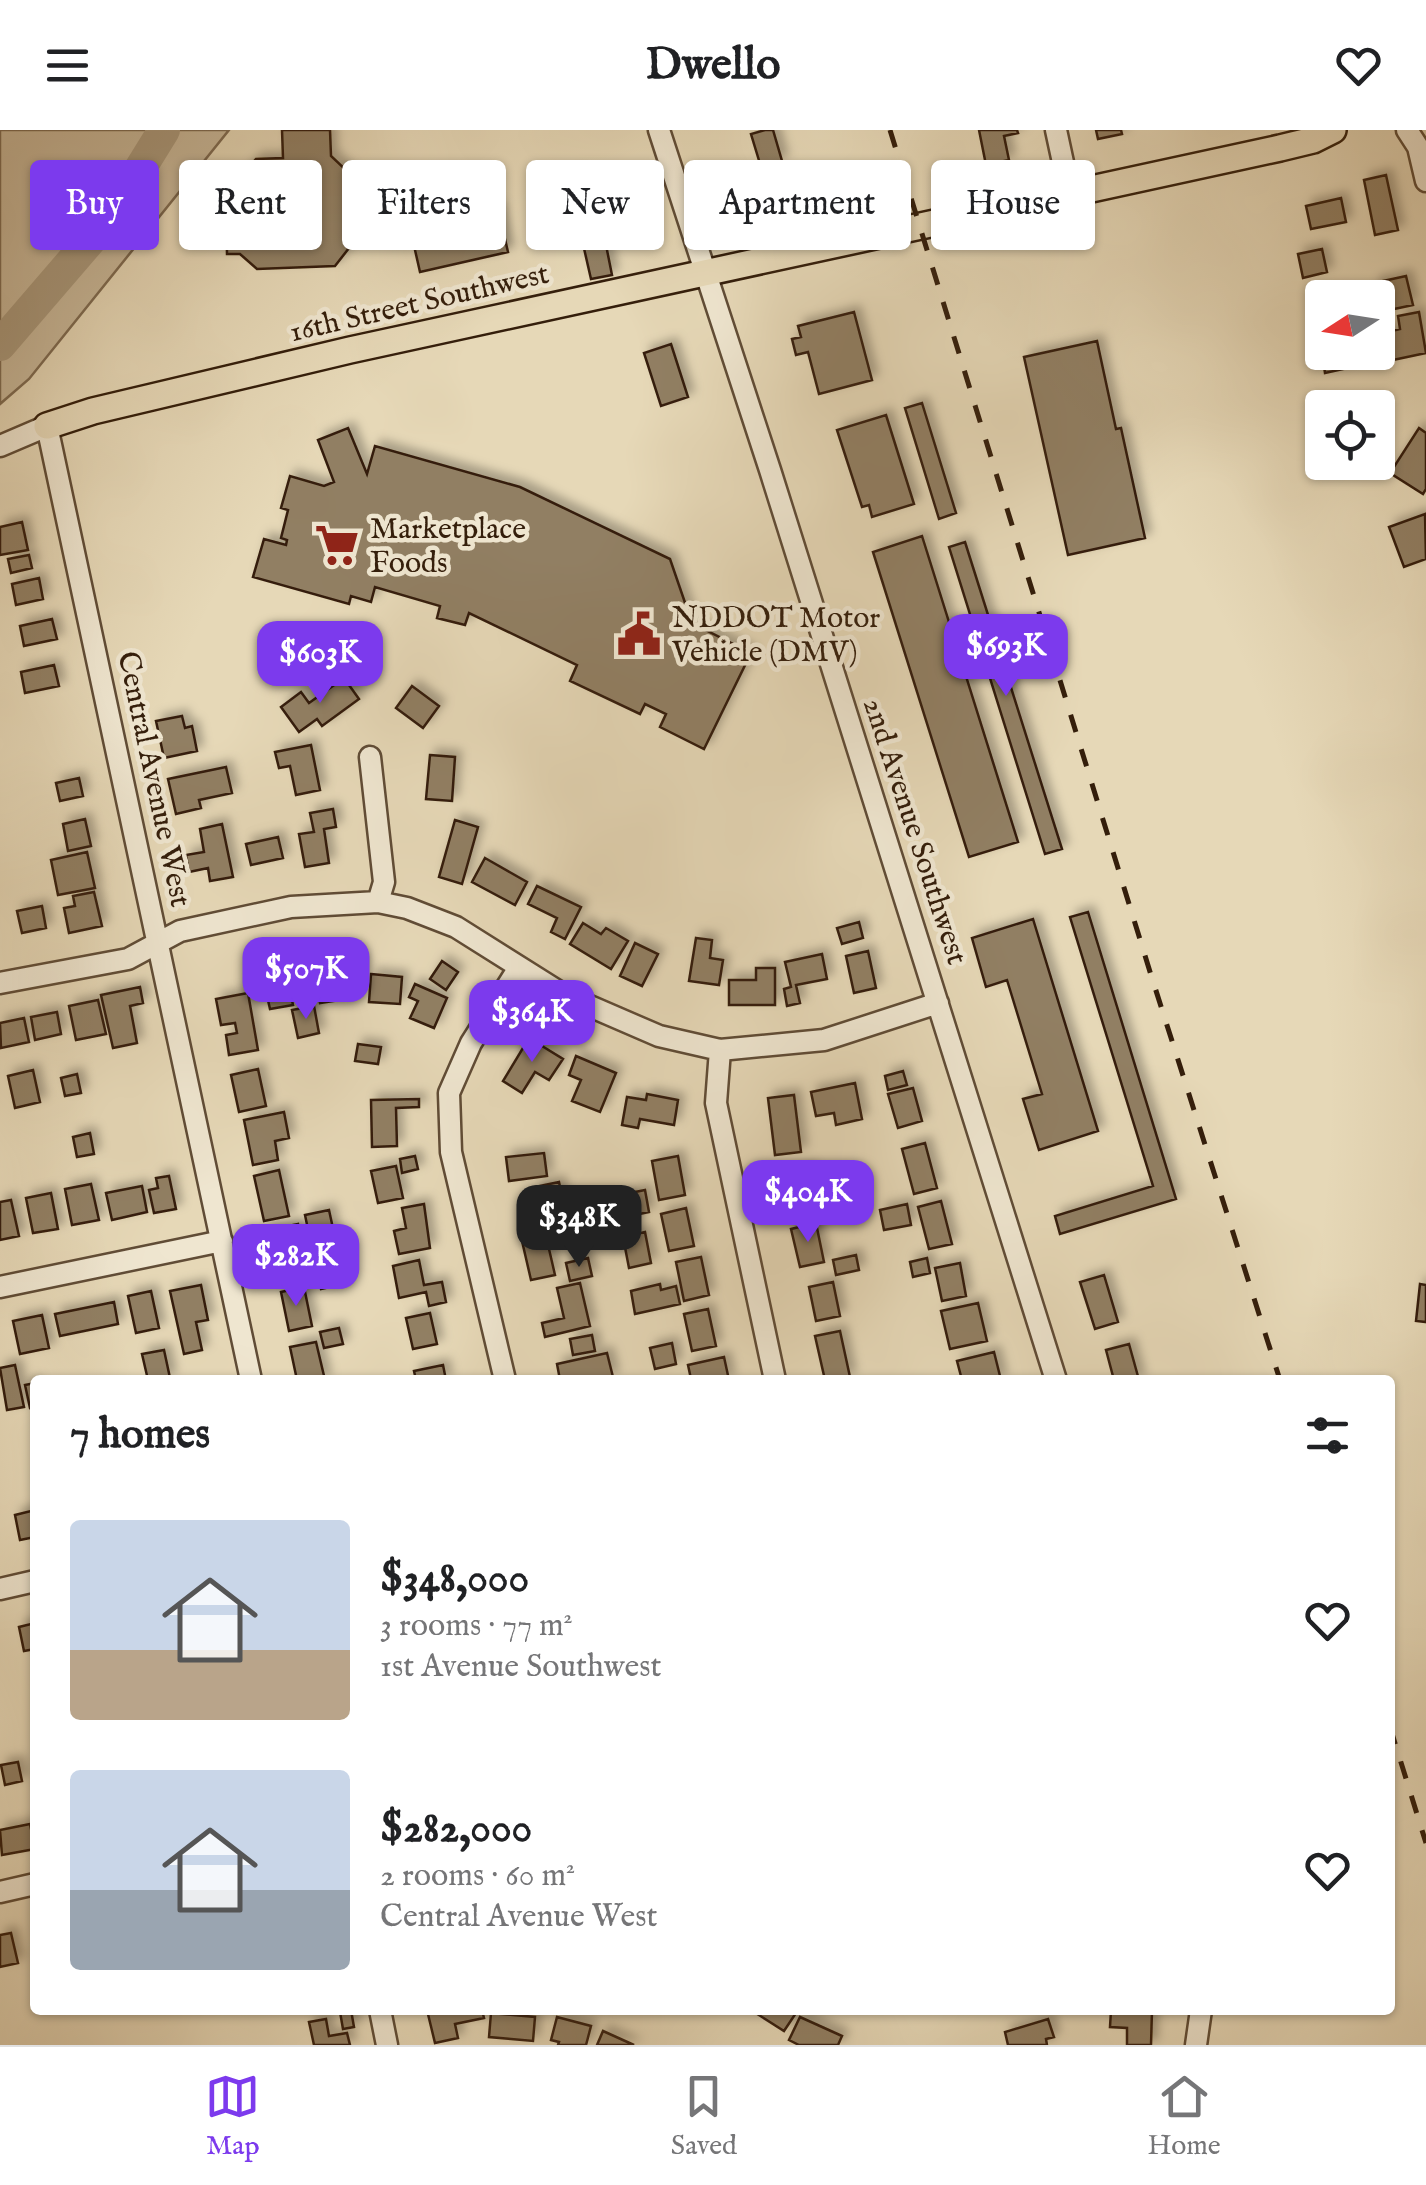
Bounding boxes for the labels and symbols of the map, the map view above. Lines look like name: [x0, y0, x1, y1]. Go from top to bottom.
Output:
street label: 16th Street Southwest: [286, 256, 553, 352]
north arrow: [1305, 280, 1395, 370]
place label: Marketplace Foods: [370, 511, 526, 583]
supermarket icon: Marketplace Foods: [313, 521, 361, 569]
place label: NDDOT Motor Vehicle (DMV): [671, 600, 880, 672]
public building icon: NDDOT Motor Vehicle (DMV): [615, 610, 663, 658]
pin: $693K: [936, 614, 1076, 699]
pin: $603K: [250, 621, 390, 706]
street label: Central Avenue West: [107, 648, 199, 911]
street label: 2nd Avenue Southwest: [853, 694, 975, 970]
pin: $507K: [236, 937, 376, 1022]
pin: $364K: [462, 980, 602, 1065]
pin: $404K: [738, 1160, 878, 1245]
pin: $348K: [509, 1185, 649, 1270]
pin: $282K: [226, 1224, 366, 1309]

